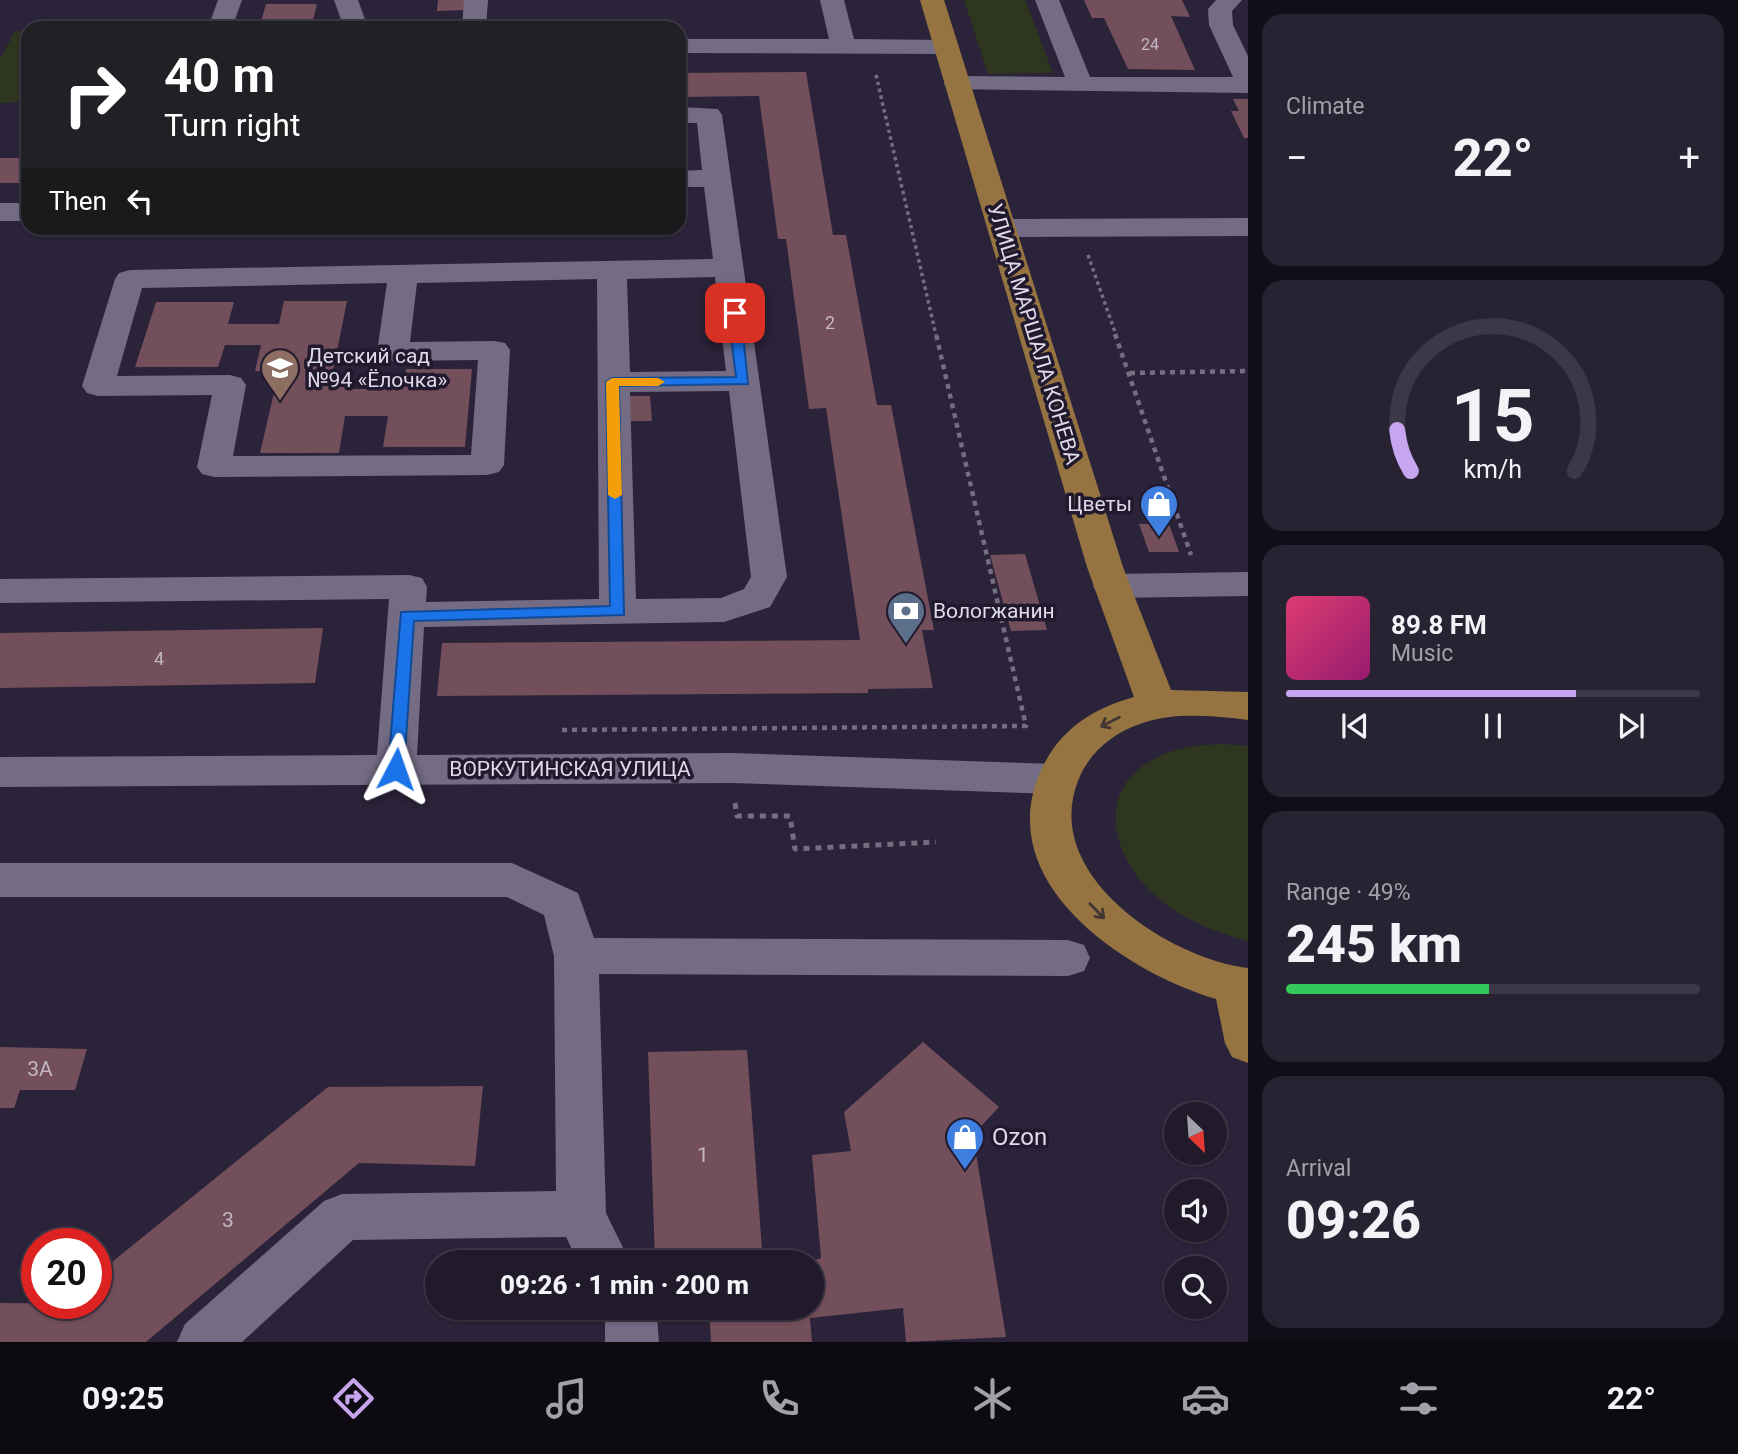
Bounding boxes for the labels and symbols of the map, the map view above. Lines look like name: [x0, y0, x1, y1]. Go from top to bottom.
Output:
house number: 24: [1141, 35, 1159, 54]
street label: УЛИЦА МАРШАЛА КОНЕВА: [983, 201, 1085, 468]
pin: [705, 283, 765, 343]
house number: 2: [825, 312, 835, 333]
place label: Детский сад №94 «Ёлочка»: [307, 344, 448, 392]
school or university icon: Детский сад №94 «Ёлочка»: [259, 347, 301, 402]
shop icon: Цветы: [1138, 483, 1180, 538]
place label: Цветы: [1067, 492, 1132, 516]
bank icon: Вологжанин: [885, 590, 927, 645]
place label: Вологжанин: [933, 599, 1055, 623]
house number: 4: [154, 648, 164, 669]
one-way arrow: [1100, 715, 1121, 729]
position arrow: [359, 732, 433, 806]
street label: ВОРКУТИНСКАЯ УЛИЦА: [449, 757, 691, 781]
one-way arrow: [1089, 903, 1106, 920]
house number: 3А: [27, 1057, 53, 1081]
north arrow: [1164, 1102, 1227, 1166]
shop icon: Ozon: [944, 1116, 986, 1171]
place label: Ozon: [992, 1123, 1047, 1151]
house number: 1: [697, 1143, 709, 1167]
house number: 3: [222, 1208, 234, 1232]
speed limit sign: 20: [21, 1228, 112, 1319]

